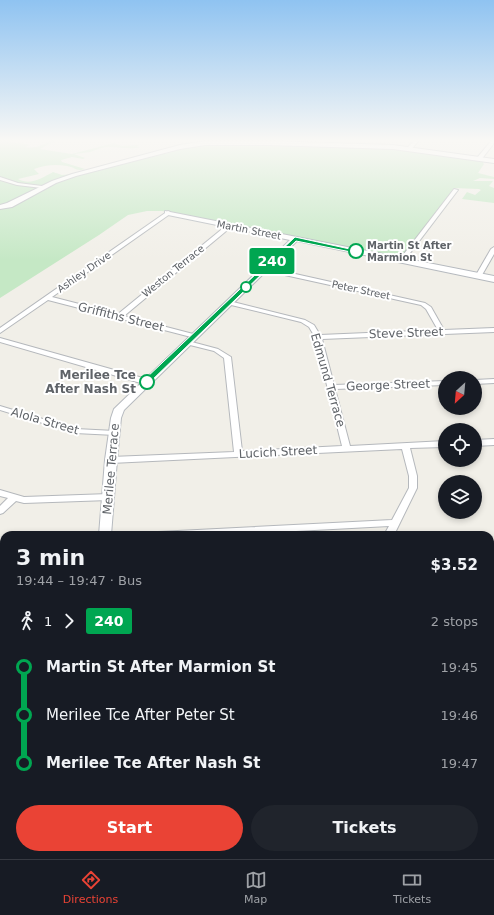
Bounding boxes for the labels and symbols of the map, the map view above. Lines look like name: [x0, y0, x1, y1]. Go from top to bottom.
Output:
street label: Martin Street: [216, 218, 282, 242]
place label: Martin St After Marmion St: [367, 240, 452, 263]
street label: Weston Terrace: [140, 243, 206, 299]
marker: Martin St After Marmion St: [348, 243, 364, 259]
line badge: 240: [249, 248, 295, 274]
street label: Ashley Drive: [55, 249, 113, 295]
street label: Peter Street: [331, 278, 391, 302]
unlabelled marker: [240, 281, 252, 293]
street label: Griffiths Street: [77, 300, 166, 335]
street label: Steve Street: [369, 325, 444, 341]
street label: Edmund Terrace: [308, 331, 348, 429]
place label: Merilee Tce After Nash St: [45, 368, 136, 396]
north arrow: [438, 371, 482, 415]
marker: Merilee Tce After Nash St: [139, 374, 155, 390]
street label: George Street: [346, 377, 431, 393]
street label: Alola Street: [9, 405, 81, 437]
street label: Merilee Terrace: [100, 423, 122, 515]
street label: Lucich Street: [238, 443, 318, 461]

